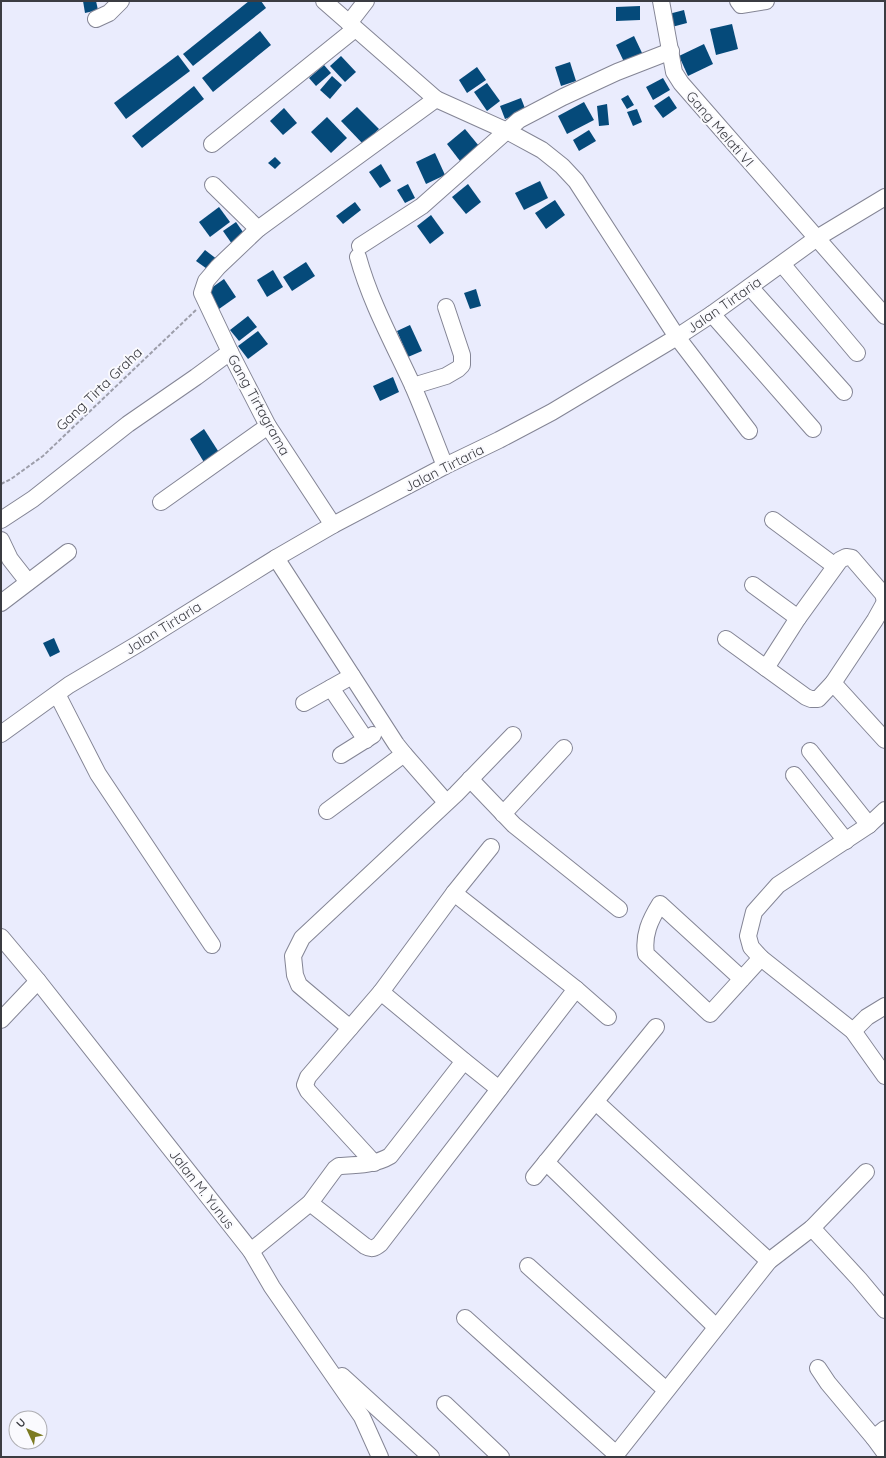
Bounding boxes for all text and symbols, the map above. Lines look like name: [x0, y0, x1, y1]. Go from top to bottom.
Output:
street label: Gang Melati VI: [682, 87, 758, 171]
street label: Jalan Tirtaria: [683, 273, 765, 337]
street label: Gang Tirta Graha: [52, 343, 146, 435]
street label: Gang Tirtagrama: [224, 351, 294, 459]
street label: Jalan Tirtaria: [401, 440, 487, 496]
street label: Jalan Tirtaria: [121, 597, 205, 659]
street label: Jalan M. Yunus: [165, 1146, 239, 1232]
north arrow: [8, 1410, 48, 1450]
text: U: [13, 1415, 29, 1431]

